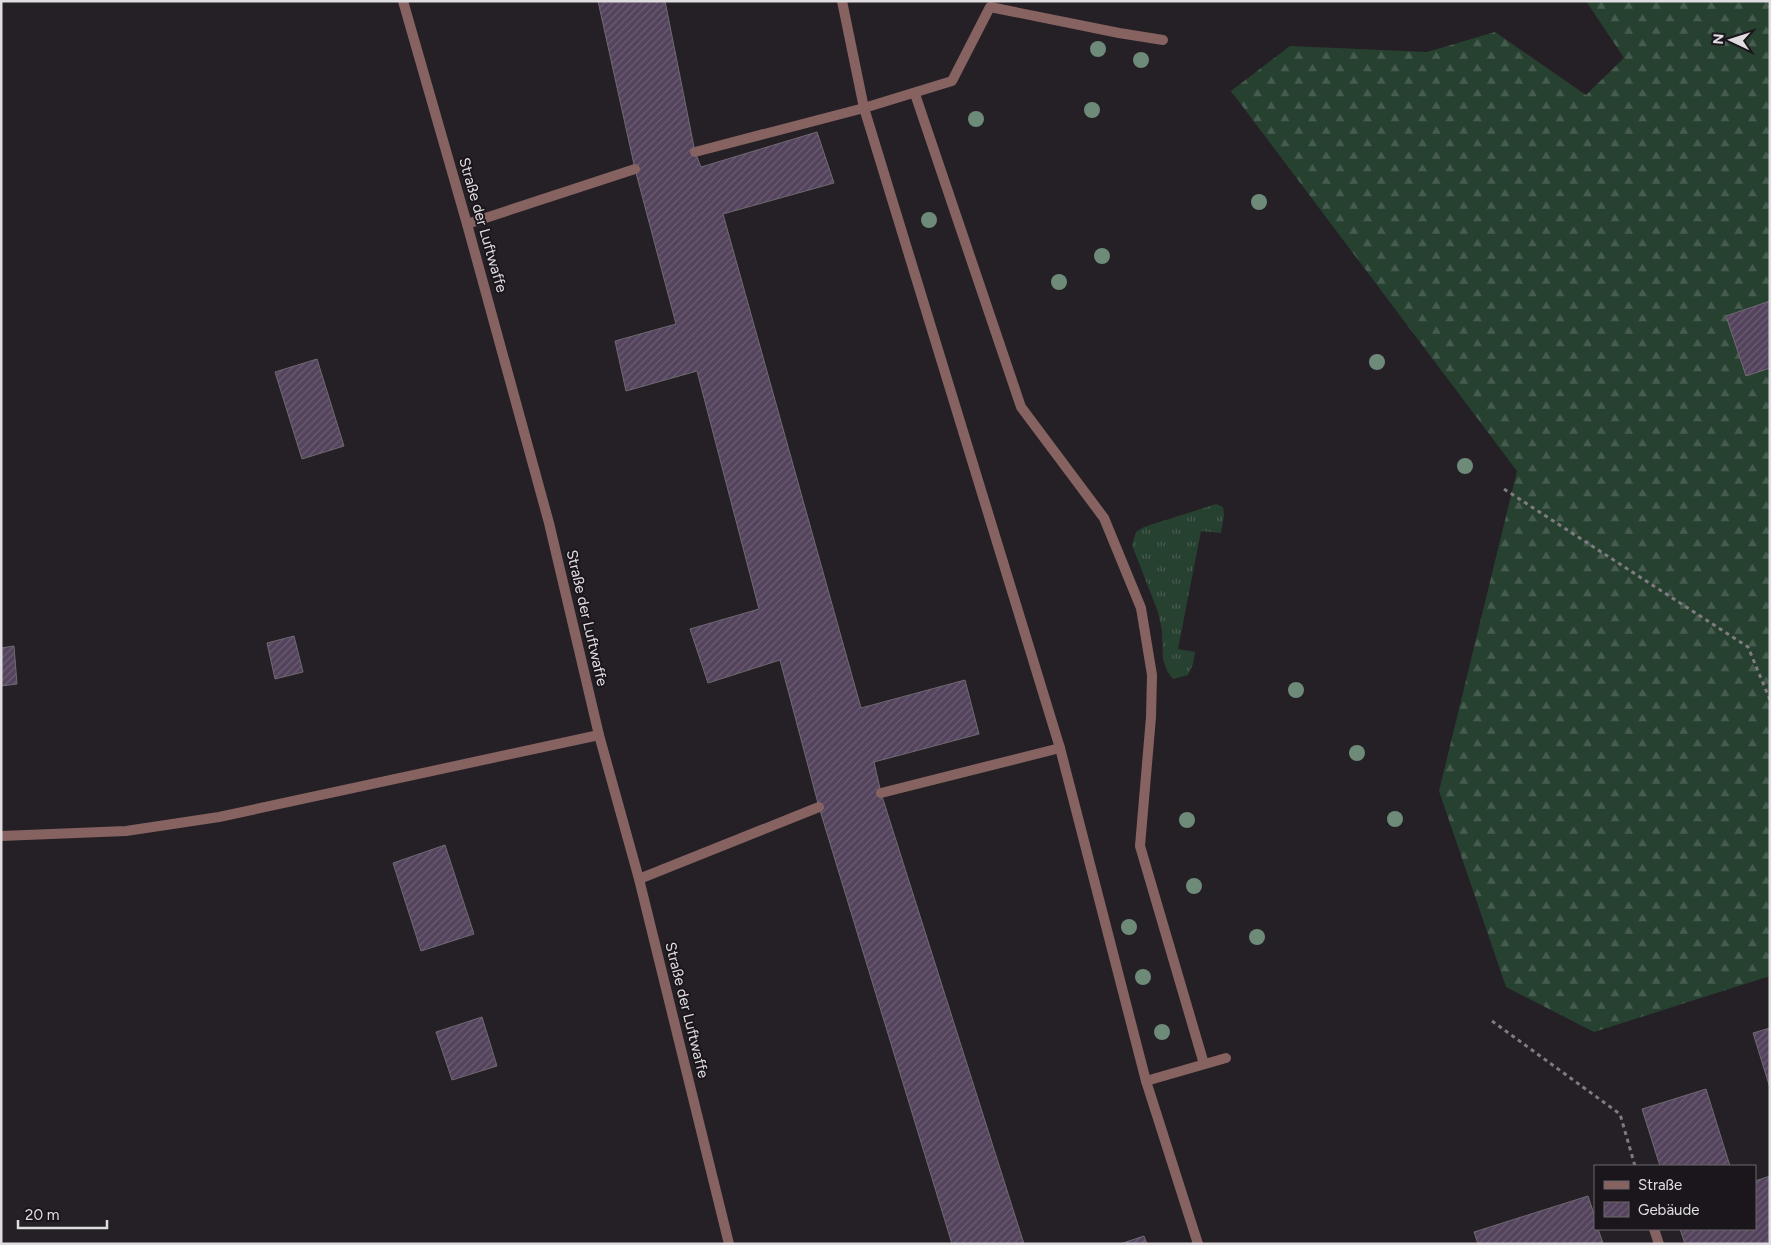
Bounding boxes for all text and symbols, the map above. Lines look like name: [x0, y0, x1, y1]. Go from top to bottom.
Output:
north arrow: [1706, 15, 1756, 65]
text: N: [1710, 33, 1727, 45]
street label: Straße der Luftwaffe: [455, 155, 511, 295]
street label: Straße der Luftwaffe: [563, 548, 611, 688]
street label: Straße der Luftwaffe: [661, 940, 713, 1080]
legend: [1594, 1165, 1756, 1230]
text: Straße: [1638, 1176, 1682, 1194]
scale bar: [18, 1198, 106, 1230]
text: Gebäude: [1638, 1201, 1699, 1219]
text: 20 m: [25, 1206, 59, 1224]

